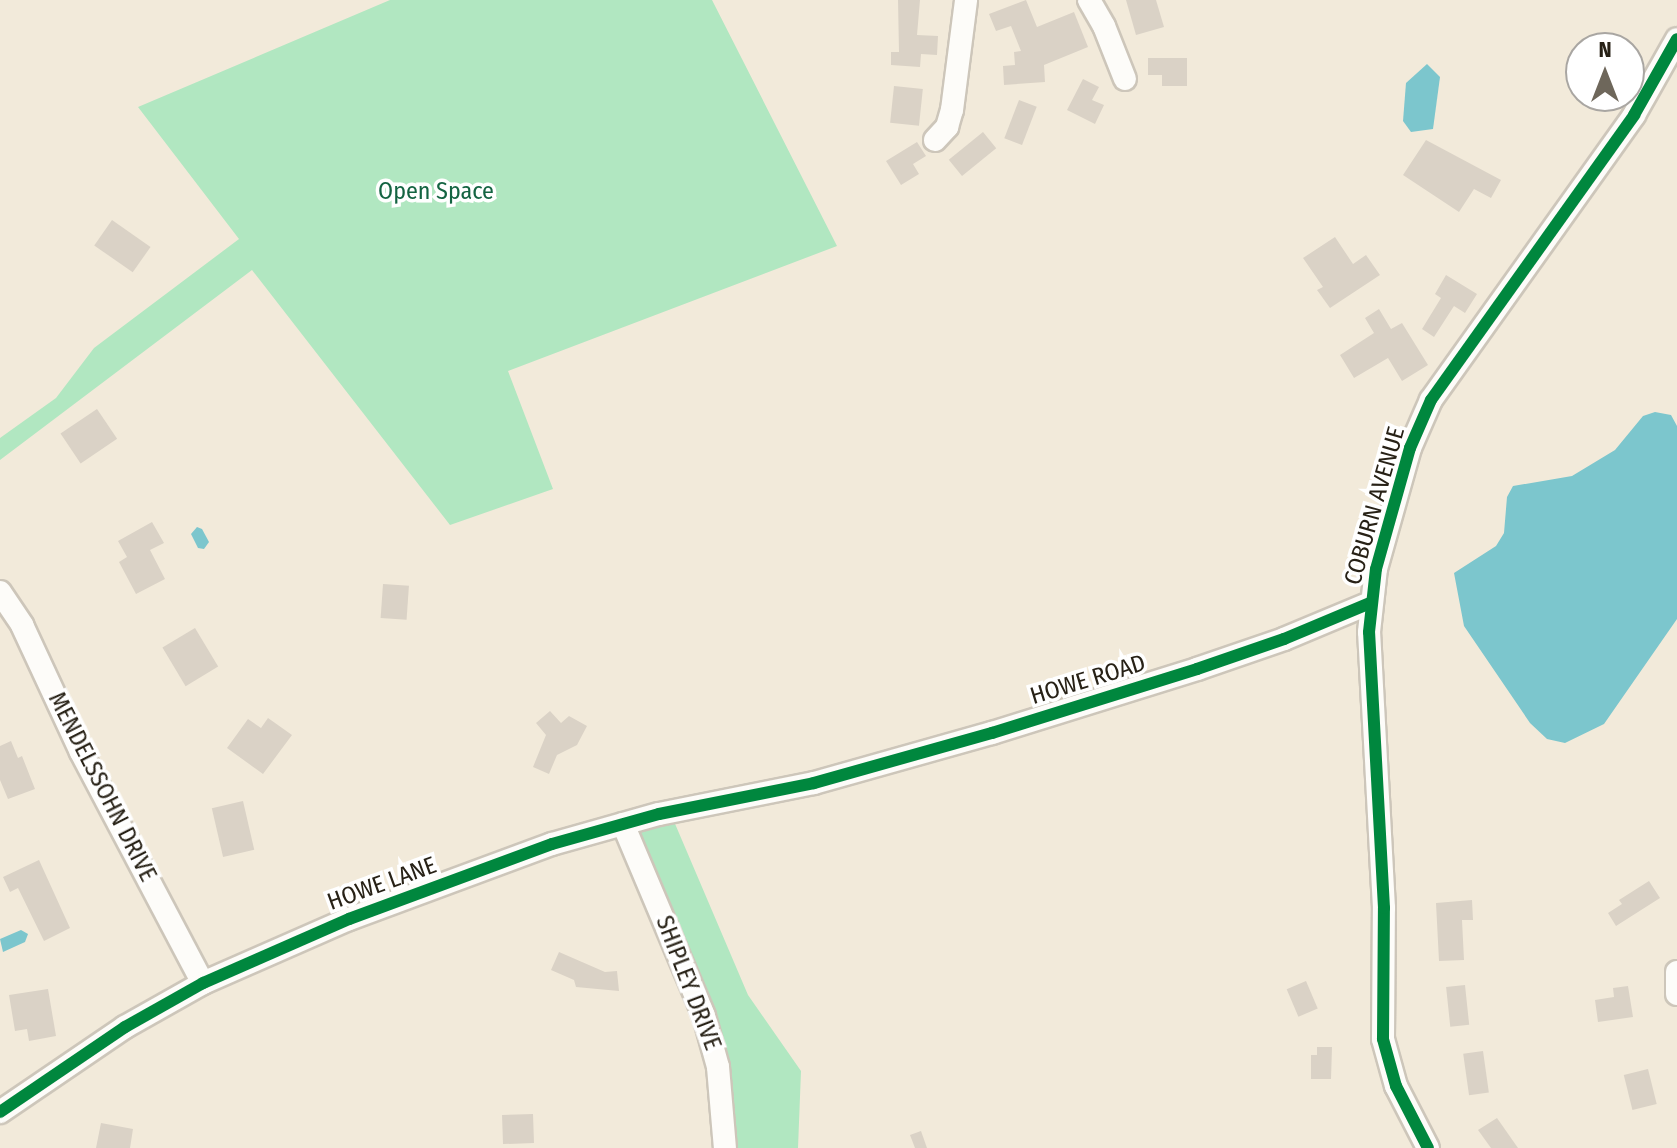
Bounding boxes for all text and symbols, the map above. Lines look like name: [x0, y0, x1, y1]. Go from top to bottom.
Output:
north arrow: [1565, 32, 1645, 112]
text: N: [1598, 36, 1612, 63]
park label: Open Space: [378, 178, 494, 206]
street label: COBURN AVENUE: [1339, 424, 1411, 588]
street label: HOWE ROAD: [1027, 649, 1149, 711]
street label: MENDELSSOHN DRIVE: [42, 688, 162, 886]
street label: HOWE LANE: [324, 851, 440, 917]
street label: SHIPLEY DRIVE: [649, 912, 727, 1054]

